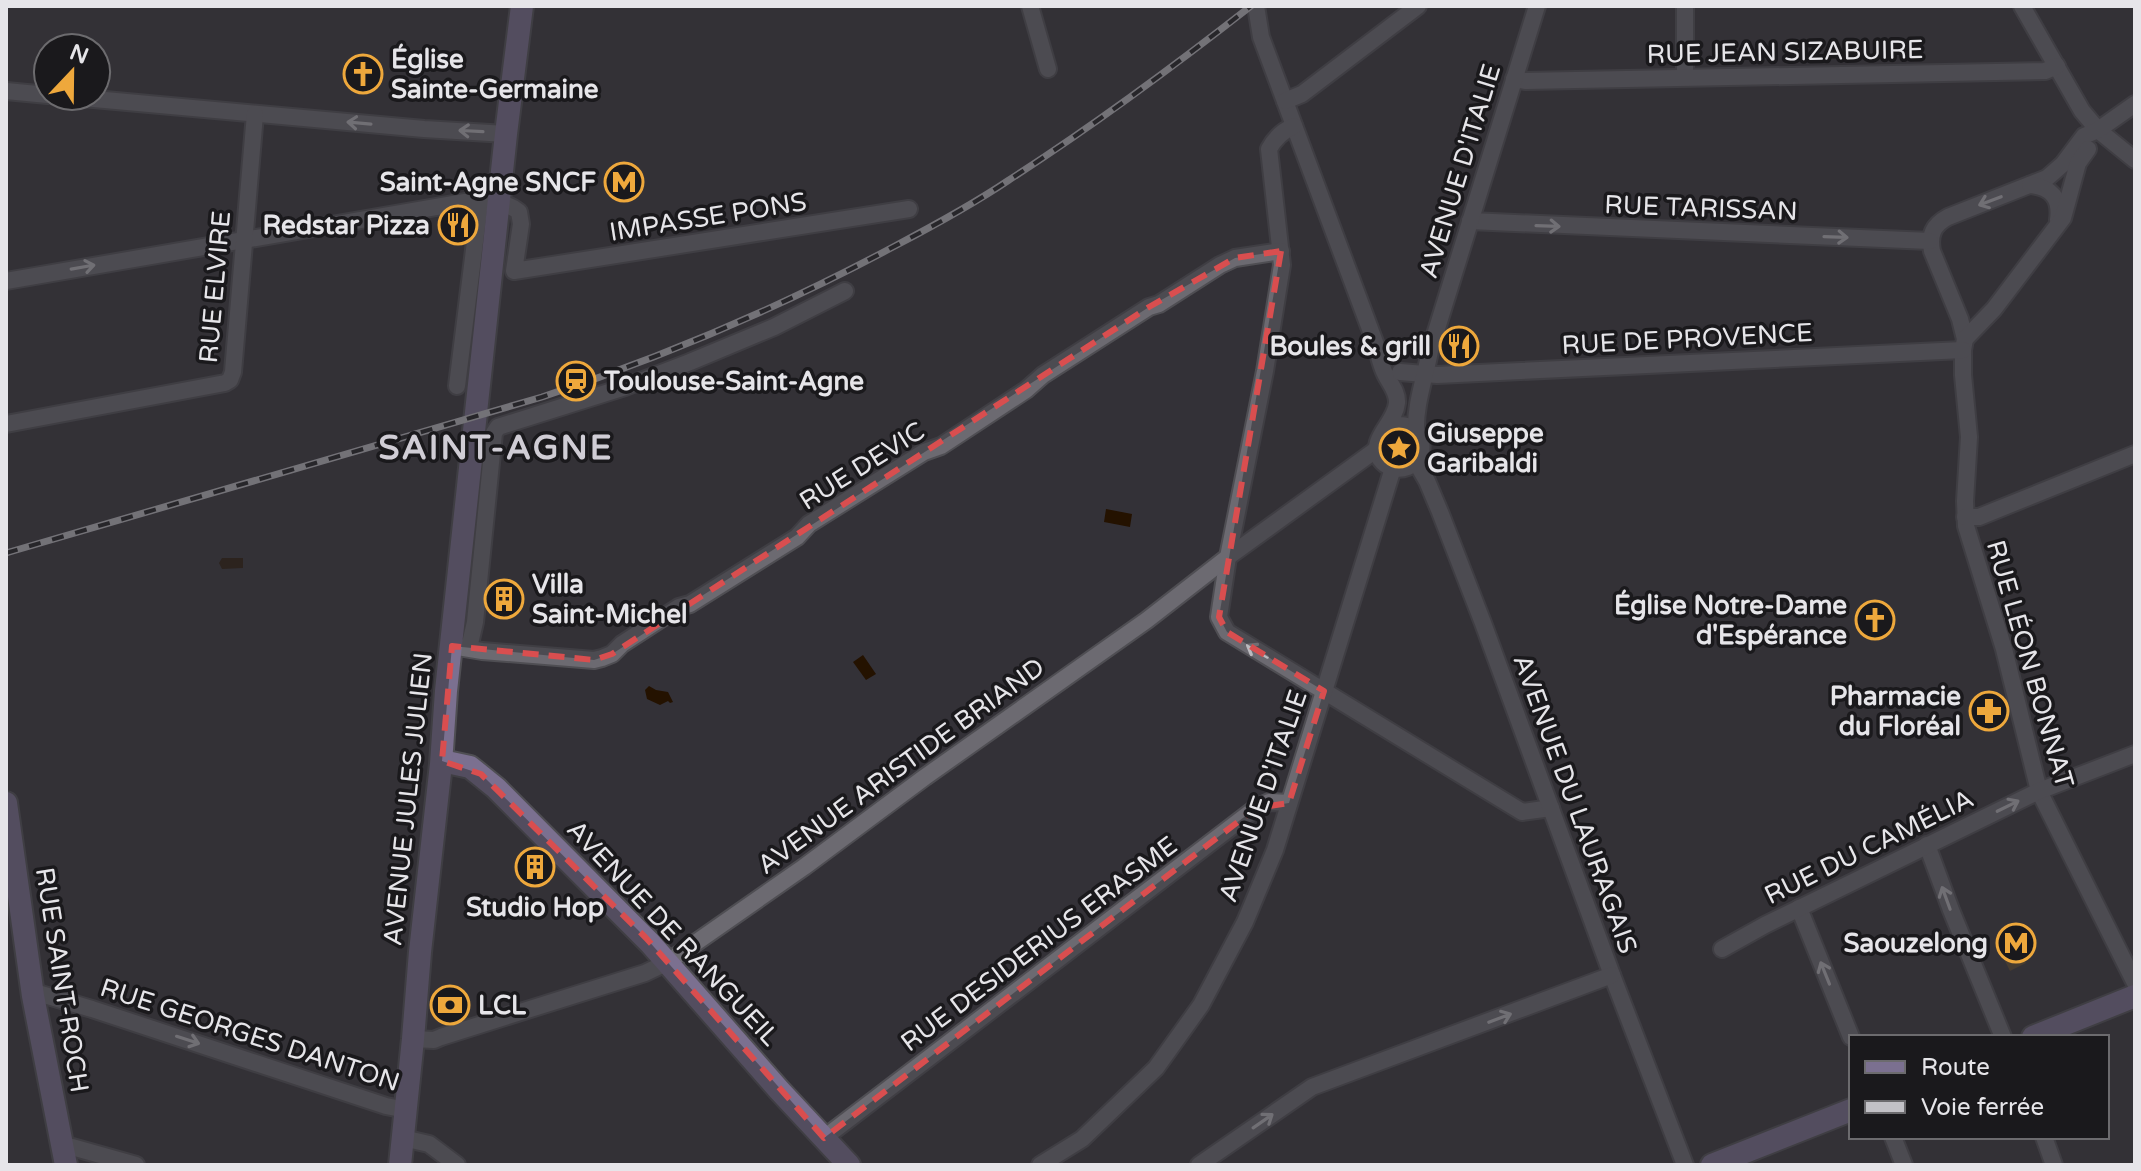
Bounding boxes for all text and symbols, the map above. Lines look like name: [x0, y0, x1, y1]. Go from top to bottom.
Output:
north arrow: [32, 32, 112, 112]
street label: RUE JEAN SIZABUIRE: [1646, 34, 1924, 70]
text: N: [66, 39, 92, 70]
place label: Église Sainte-Germaine: [391, 43, 599, 105]
church icon: Église Sainte-Germaine: [342, 53, 384, 95]
street label: AVENUE D'ITALIE: [1413, 60, 1507, 282]
one-way arrow: [346, 115, 373, 130]
one-way arrow: [458, 124, 485, 139]
metro station icon: Saint-Agne SNCF: [603, 161, 645, 203]
place label: Saint-Agne SNCF: [380, 167, 596, 198]
street label: IMPASSE PONS: [607, 186, 809, 248]
street label: RUE TARISSAN: [1604, 189, 1798, 227]
one-way arrow: [1978, 195, 2003, 209]
restaurant icon: Redstar Pizza: [437, 204, 479, 246]
street label: RUE ELVIRE: [193, 210, 237, 364]
place label: Redstar Pizza: [262, 210, 430, 241]
one-way arrow: [1534, 218, 1561, 233]
one-way arrow: [1822, 230, 1849, 245]
one-way arrow: [70, 259, 95, 274]
street label: RUE DE PROVENCE: [1561, 317, 1813, 361]
restaurant icon: Boules & grill: [1438, 325, 1480, 367]
place label: Boules & grill: [1269, 331, 1431, 362]
station icon: Toulouse-Saint-Agne: [555, 360, 597, 402]
place label: Toulouse-Saint-Agne: [603, 366, 864, 397]
street label: RUE DEVIC: [794, 415, 930, 517]
place label: Giuseppe Garibaldi: [1427, 418, 1544, 479]
place icon: Giuseppe Garibaldi: [1378, 427, 1420, 469]
district label: SAINT-AGNE: [379, 428, 613, 469]
street label: RUE LÉON BONNAT: [1980, 537, 2080, 792]
place label: Villa Saint-Michel: [532, 569, 687, 630]
building icon: Villa Saint-Michel: [483, 578, 525, 620]
place label: Église Notre-Dame d'Espérance: [1614, 589, 1847, 651]
church icon: Église Notre-Dame d'Espérance: [1854, 599, 1896, 641]
one-way arrow: [1246, 643, 1269, 659]
street label: AVENUE DU LAURAGAIS: [1506, 650, 1644, 958]
street label: AVENUE JULES JULIEN: [377, 651, 439, 947]
street label: AVENUE ARISTIDE BRIAND: [751, 651, 1051, 881]
place label: Pharmacie du Floréal: [1830, 681, 1961, 742]
street label: AVENUE D'ITALIE: [1212, 686, 1314, 906]
pharmacy icon: Pharmacie du Floréal: [1968, 690, 2010, 732]
street label: RUE DU CAMÉLIA: [1760, 783, 1978, 911]
one-way arrow: [1995, 798, 2019, 813]
street label: AVENUE DE RANGUEIL: [560, 814, 786, 1052]
street label: RUE DESIDERIUS ERASME: [895, 830, 1183, 1058]
building icon: Studio Hop: [514, 846, 556, 888]
street label: RUE SAINT-ROCH: [29, 865, 95, 1095]
one-way arrow: [1938, 886, 1952, 911]
place label: Studio Hop: [466, 892, 604, 923]
metro station icon: Saouzelong: [1995, 922, 2037, 964]
place label: Saouzelong: [1844, 928, 1988, 959]
one-way arrow: [1817, 961, 1831, 986]
street label: RUE GEORGES DANTON: [96, 972, 404, 1098]
bank icon: LCL: [429, 984, 471, 1026]
place label: LCL: [478, 990, 527, 1021]
one-way arrow: [1487, 1010, 1512, 1024]
one-way arrow: [175, 1034, 200, 1049]
legend: [1849, 1035, 2109, 1139]
text: Route: [1921, 1053, 1990, 1082]
text: Voie ferrée: [1921, 1093, 2044, 1122]
one-way arrow: [1252, 1113, 1274, 1129]

